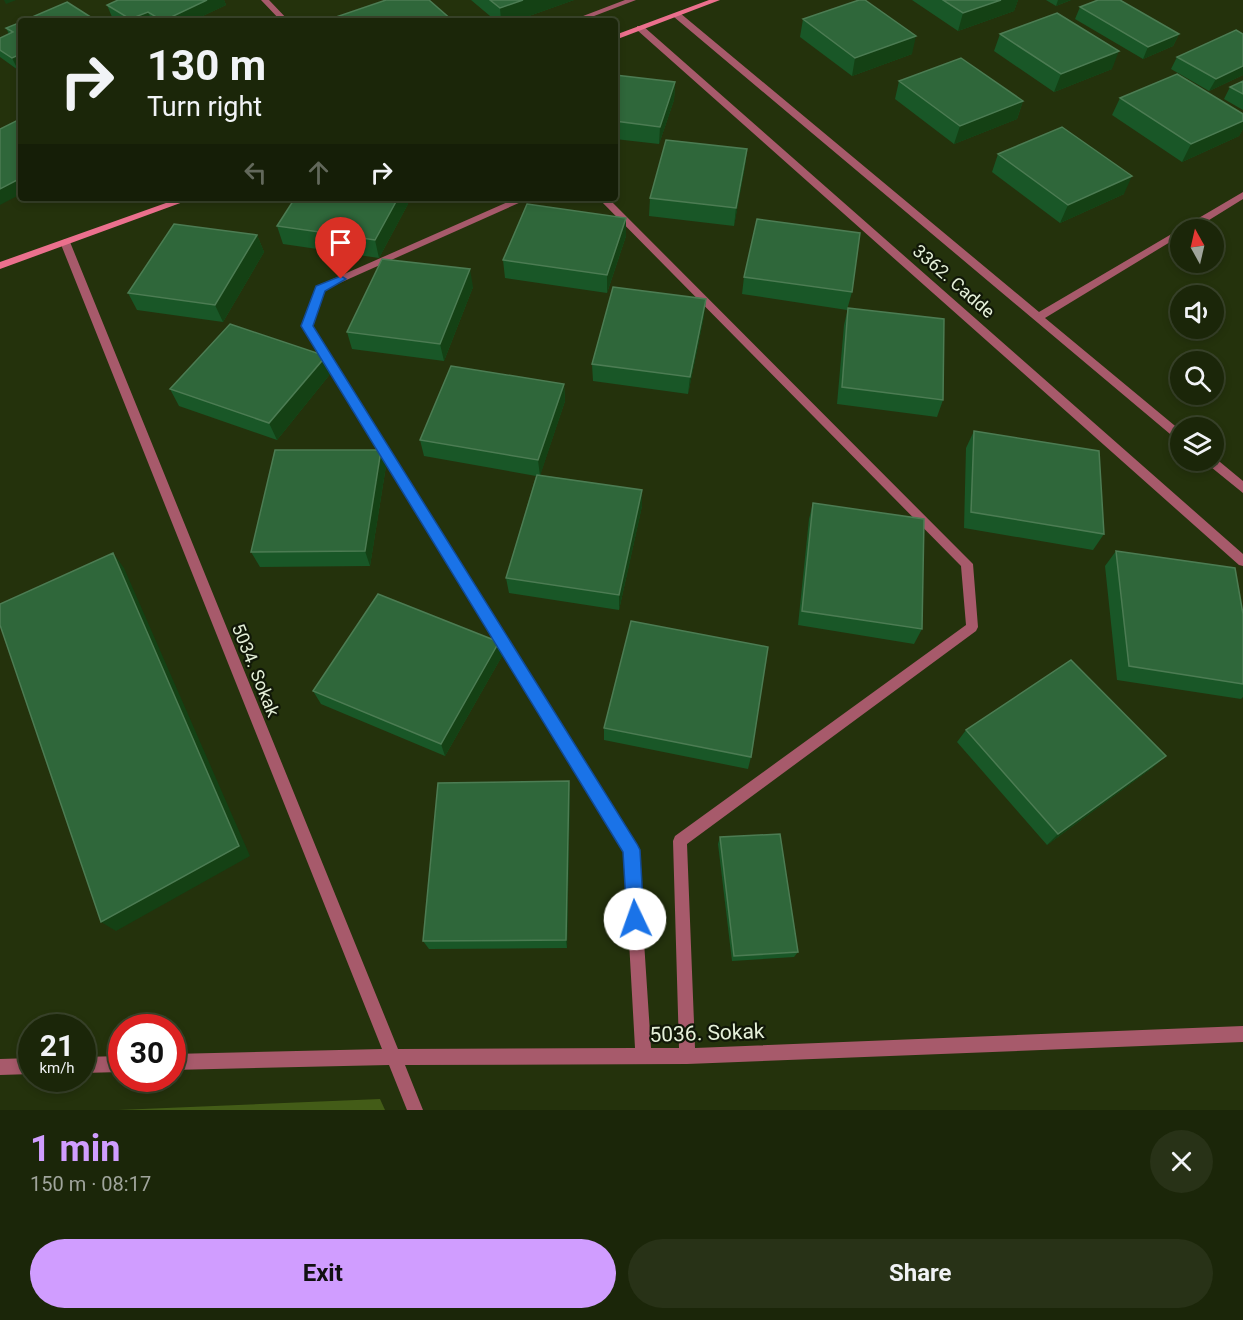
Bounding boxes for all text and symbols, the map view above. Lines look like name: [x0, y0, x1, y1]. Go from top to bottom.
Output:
text: 130 m: [147, 41, 266, 90]
icon: right: [48, 42, 126, 120]
text: Turn right: [147, 91, 262, 123]
icon: left: [239, 156, 272, 189]
icon: ahead: [302, 156, 335, 189]
icon: right: [365, 156, 398, 189]
pin: [315, 217, 366, 279]
north arrow: [1170, 219, 1224, 273]
map controls: [1170, 219, 1224, 471]
icon: arrive: [324, 226, 357, 259]
street label: 3362. Cadde: [909, 240, 999, 322]
button: sound: [1170, 285, 1224, 339]
button: search: [1170, 351, 1224, 405]
button: layers: [1170, 417, 1224, 471]
street label: 5034. Sokak: [228, 620, 285, 720]
position arrow: [603, 887, 667, 951]
speed limit sign: 30: [108, 1014, 186, 1092]
street label: 5036. Sokak: [649, 1019, 765, 1047]
text: 21: [40, 1028, 74, 1063]
text: km/h: [39, 1059, 75, 1077]
text: 1 min: [30, 1128, 121, 1170]
button: close: [1150, 1130, 1213, 1193]
text: 150 m · 08:17: [30, 1172, 151, 1196]
button: Exit: [30, 1239, 616, 1308]
button: Share: [628, 1239, 1213, 1308]

